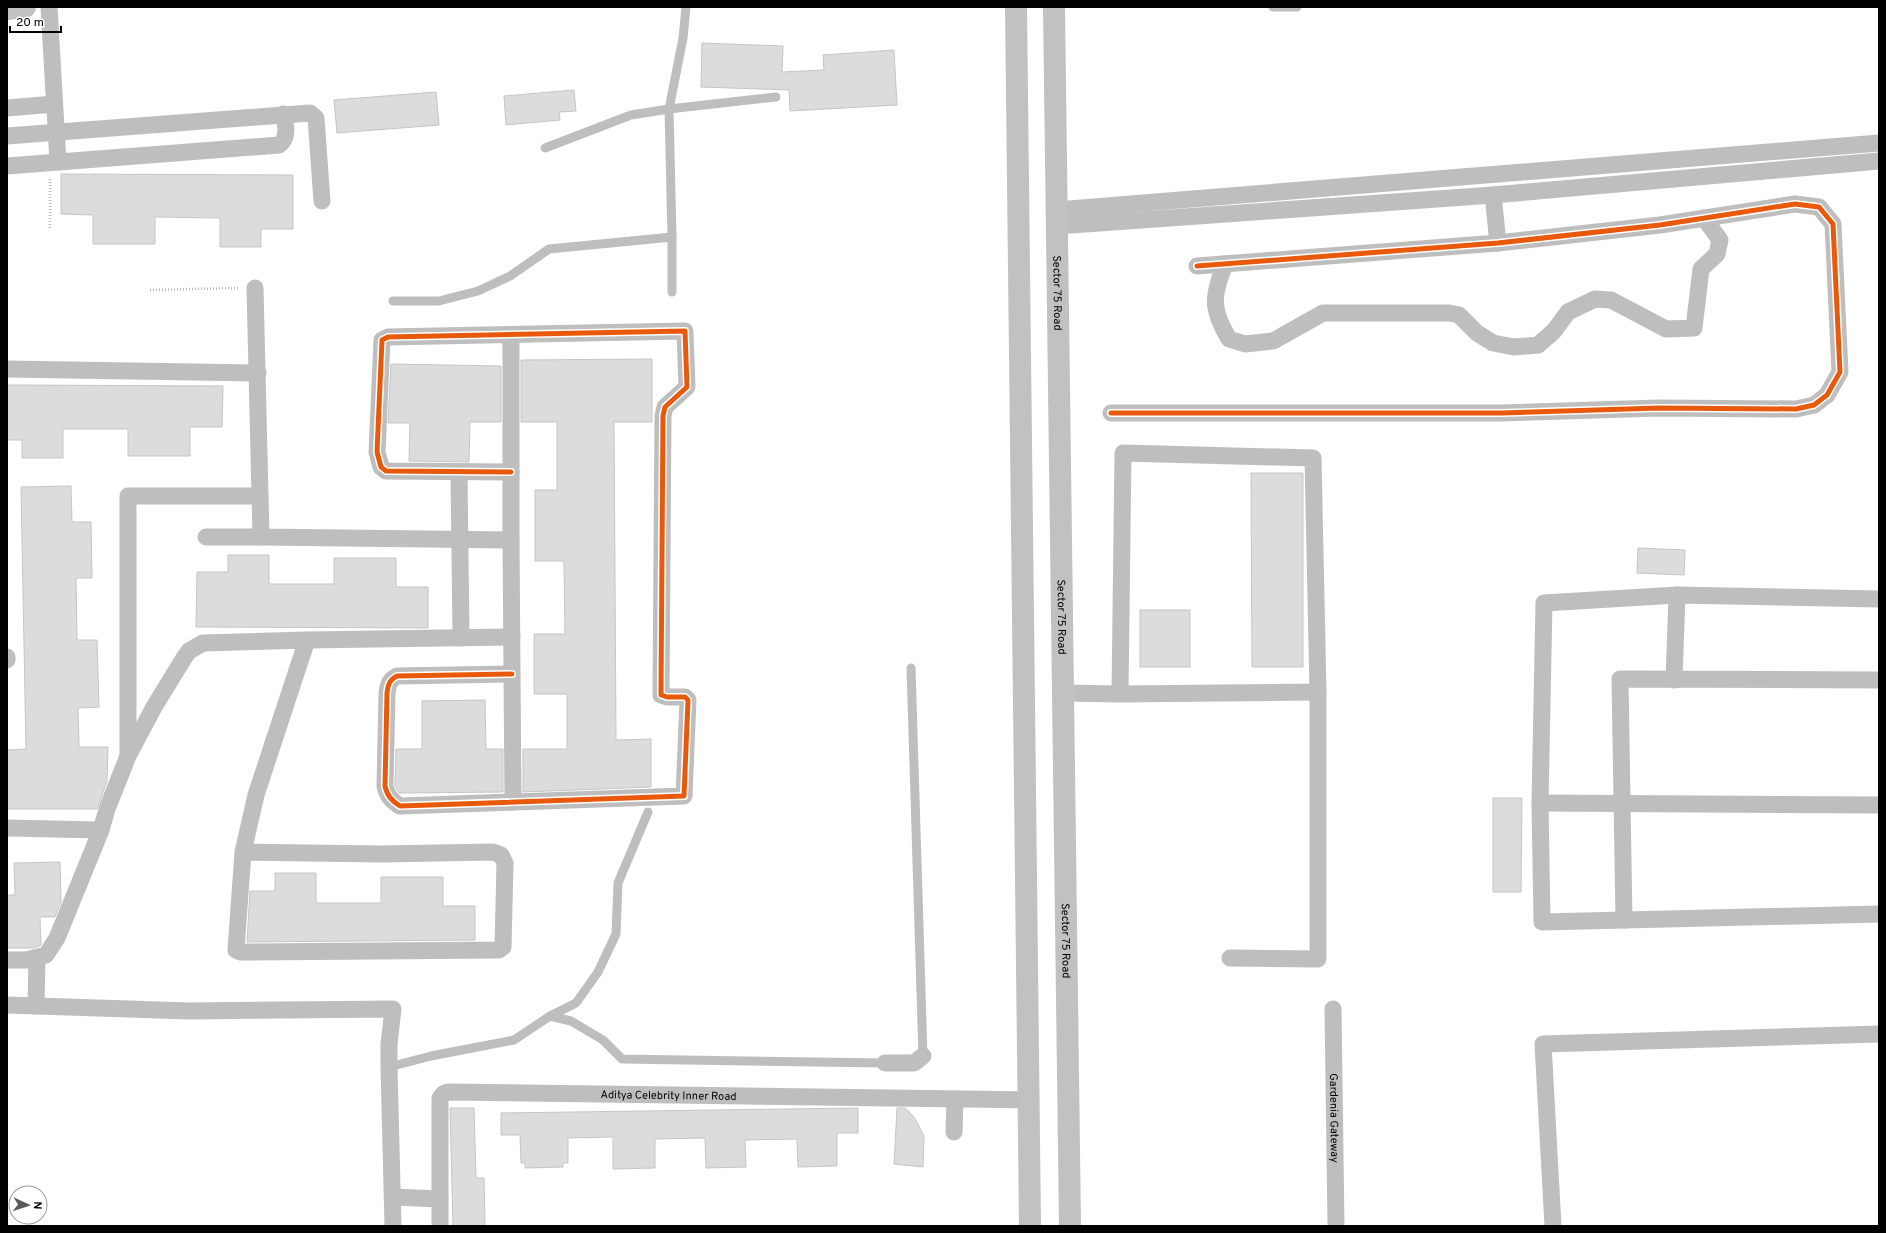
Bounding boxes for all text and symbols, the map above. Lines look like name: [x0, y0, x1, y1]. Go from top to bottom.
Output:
scale bar: [10, 8, 61, 34]
text: 20 m: [16, 15, 44, 31]
street label: Sector 75 Road: [1049, 255, 1064, 331]
street label: Sector 75 Road: [1054, 579, 1068, 655]
street label: Sector 75 Road: [1058, 903, 1073, 979]
street label: Gardenia Gateway: [1326, 1073, 1341, 1163]
street label: Aditya Celebrity Inner Road: [600, 1088, 737, 1104]
north arrow: [8, 1185, 48, 1225]
text: N: [30, 1201, 44, 1210]

